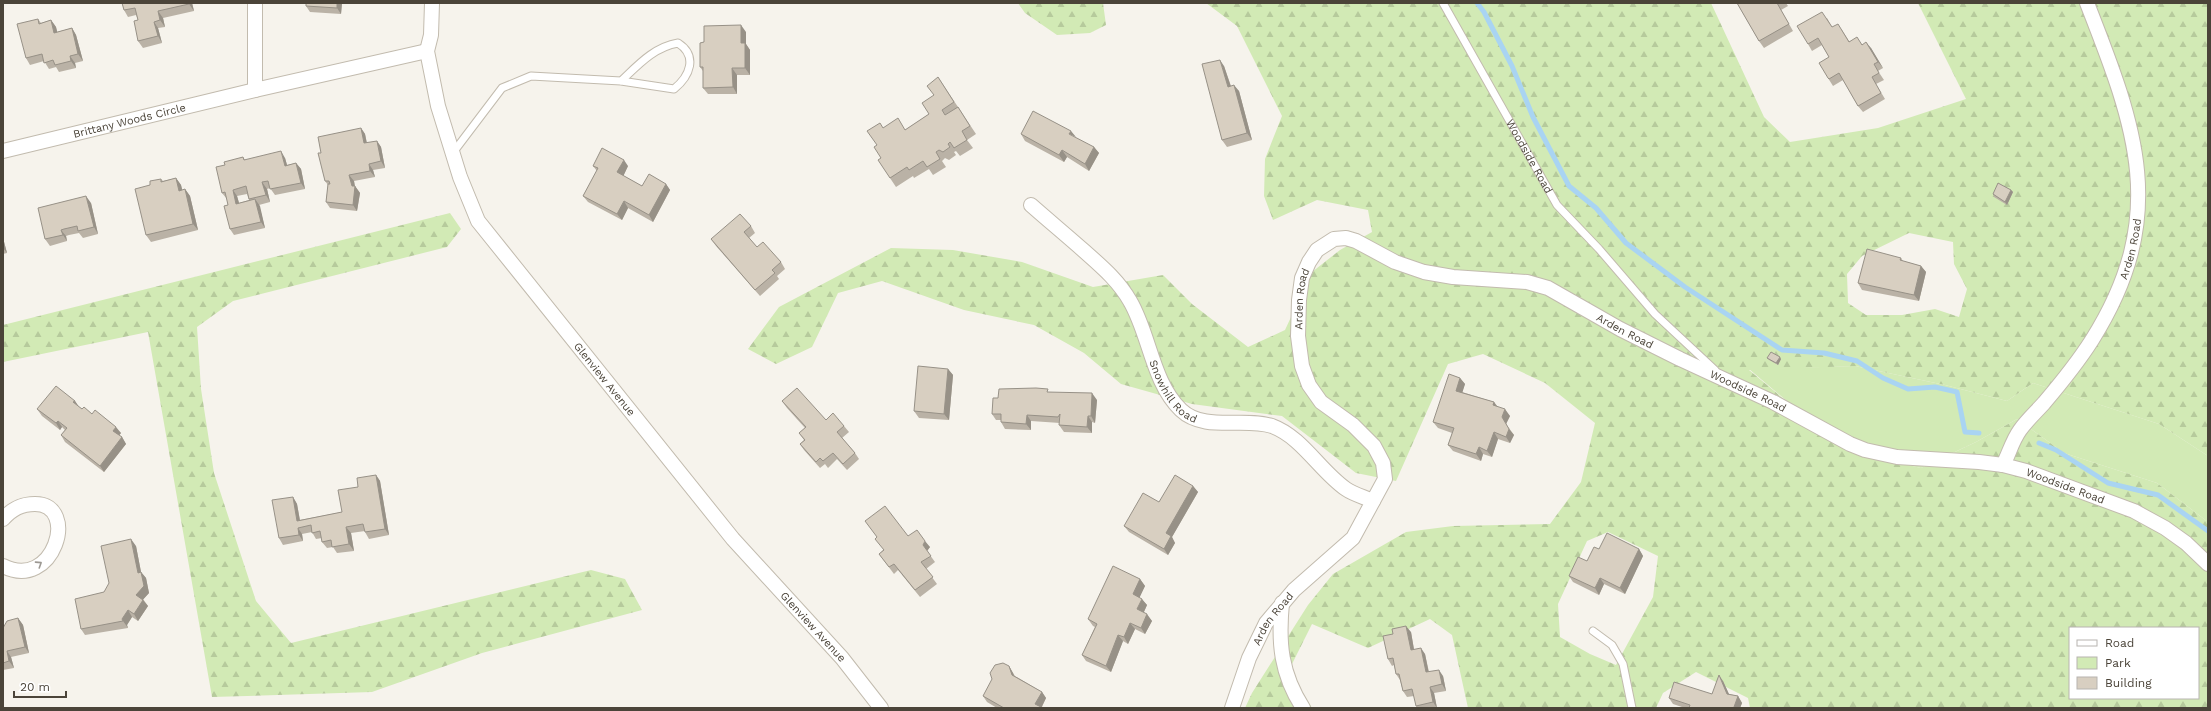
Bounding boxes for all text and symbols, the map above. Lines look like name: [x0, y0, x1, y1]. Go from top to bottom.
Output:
street label: Brittany Woods Circle: [72, 101, 187, 140]
street label: Woodside Road: [1503, 117, 1556, 196]
street label: Arden Road: [2117, 218, 2144, 281]
street label: Arden Road: [1292, 266, 1312, 330]
street label: Arden Road: [1594, 311, 1656, 351]
street label: Glenview Avenue: [571, 340, 638, 418]
street label: Snowhill Road: [1147, 358, 1199, 425]
street label: Woodside Road: [1708, 367, 1789, 415]
street label: Woodside Road: [2024, 465, 2107, 506]
one-way arrow: [35, 562, 42, 569]
street label: Glenview Avenue: [778, 589, 849, 664]
street label: Arden Road: [1250, 589, 1296, 647]
legend: [2069, 627, 2199, 699]
text: Road: [2105, 636, 2134, 650]
text: Park: [2105, 656, 2131, 670]
scale bar: [14, 673, 66, 699]
text: Building: [2105, 676, 2152, 690]
text: 20 m: [20, 680, 50, 694]

